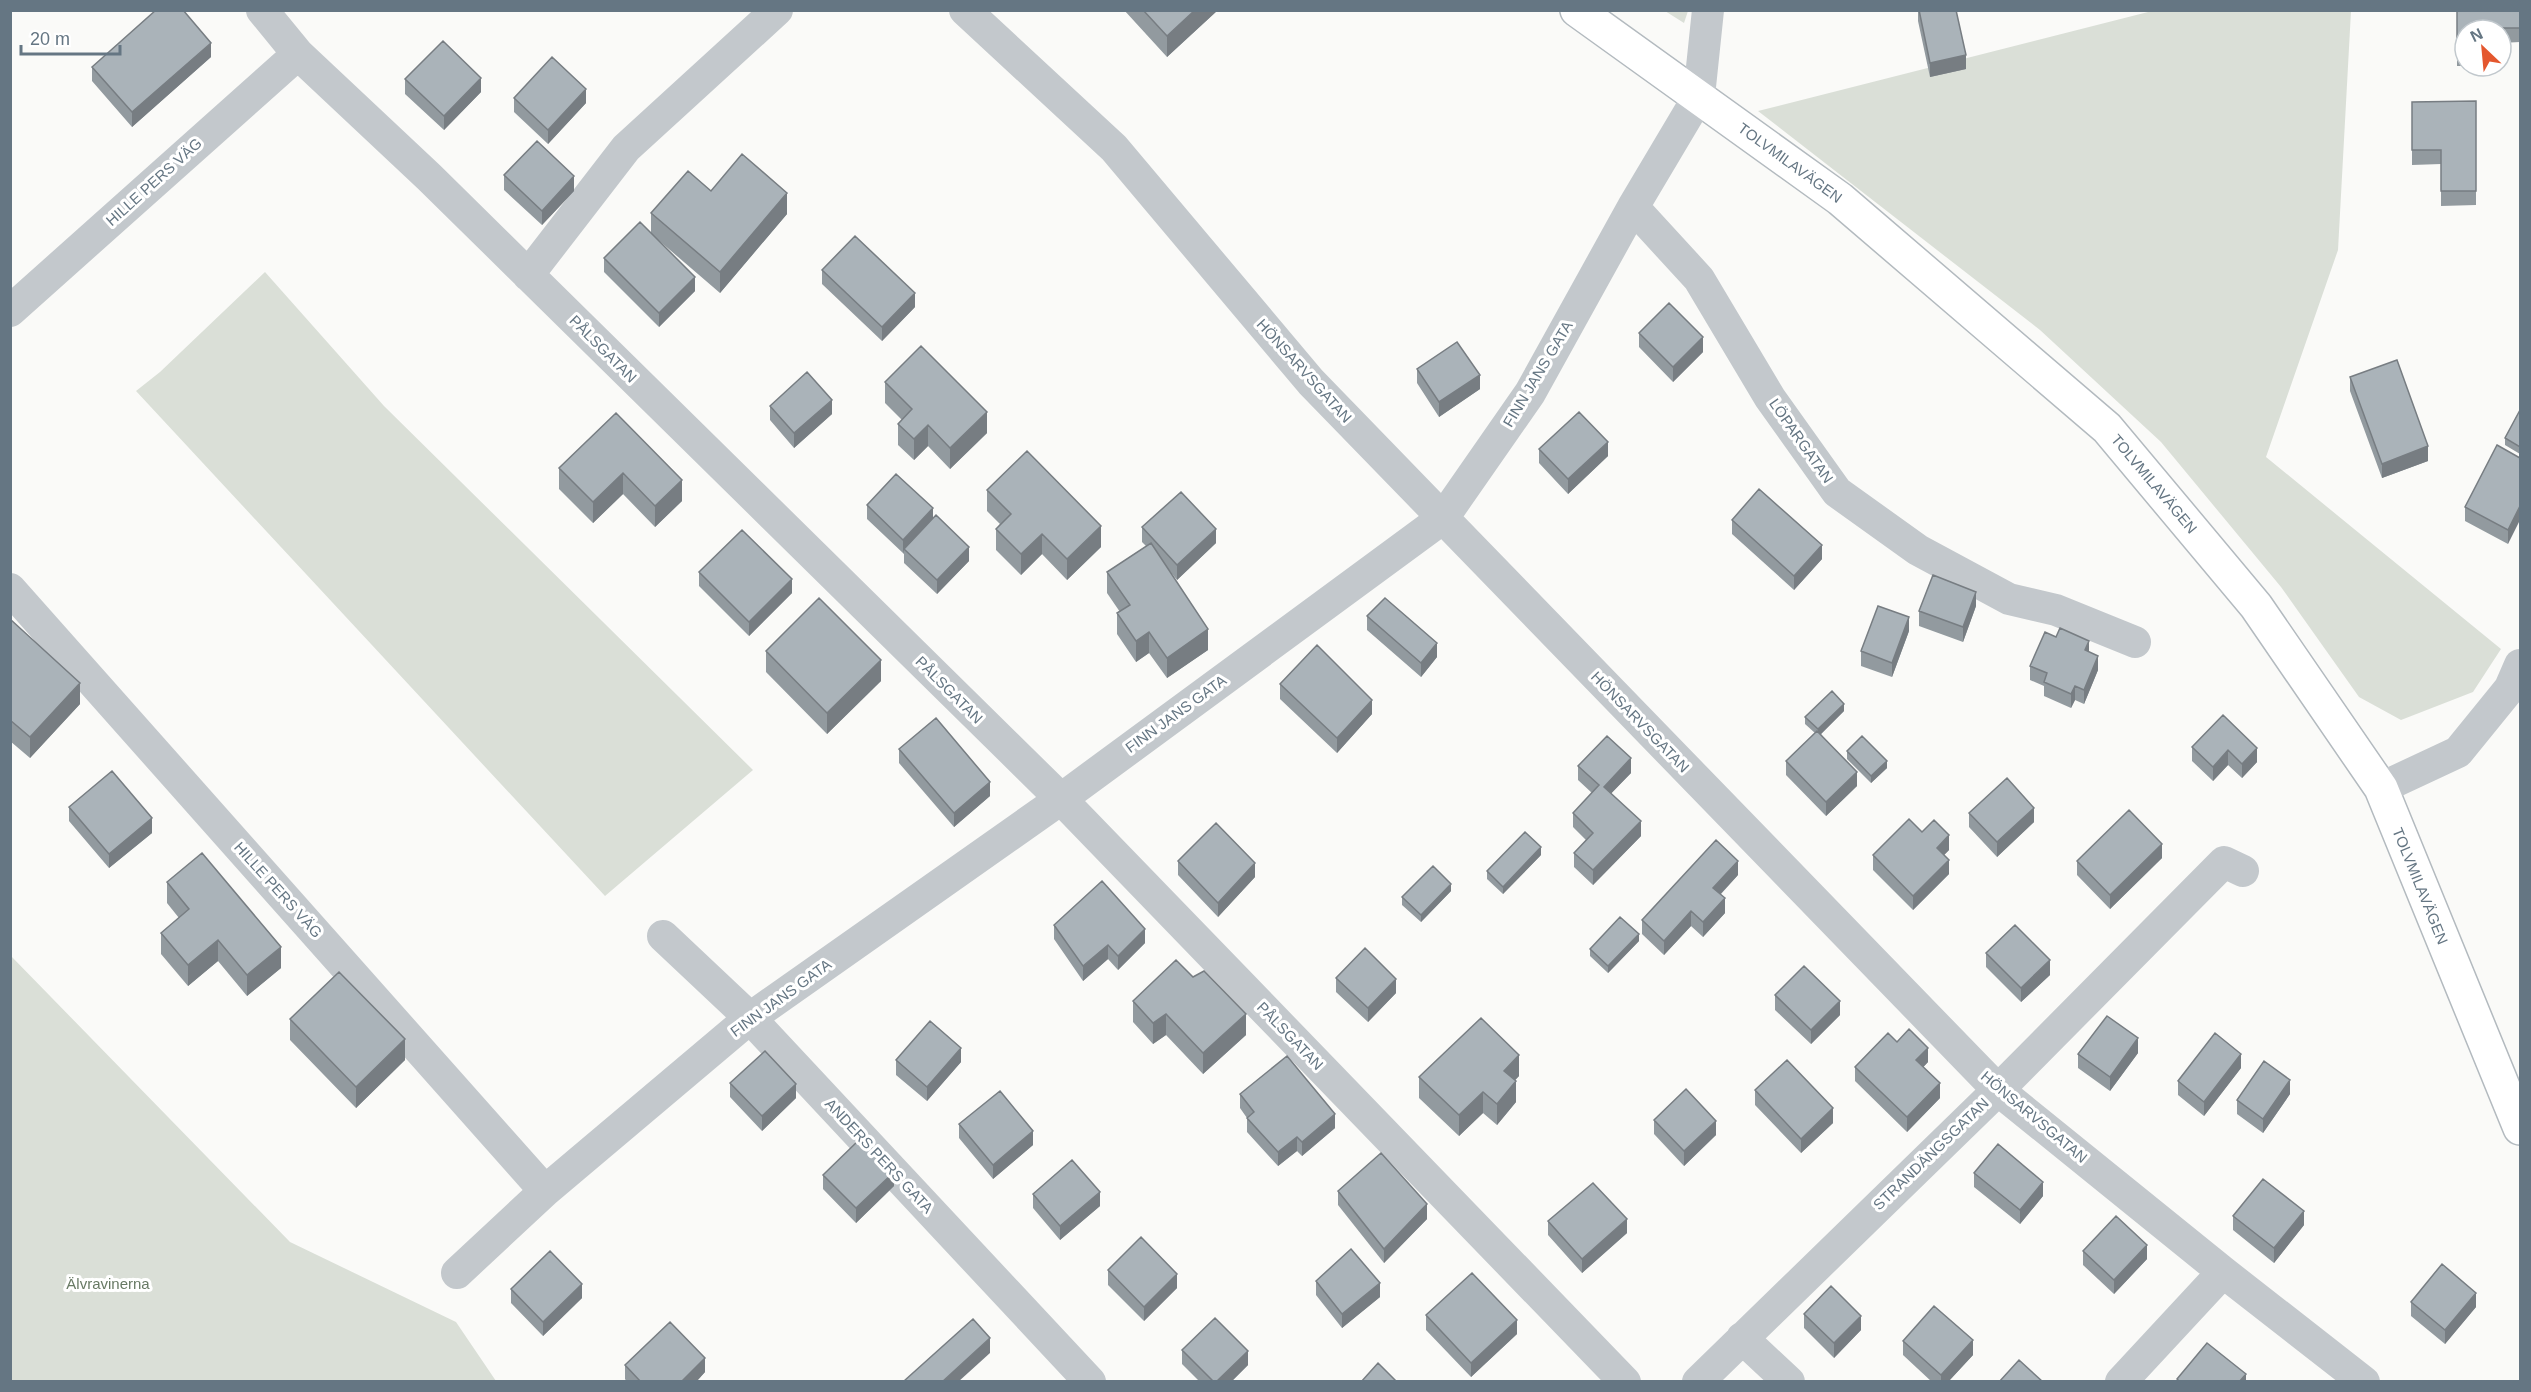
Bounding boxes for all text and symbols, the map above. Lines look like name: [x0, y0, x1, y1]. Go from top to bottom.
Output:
scale bar: [21, 18, 120, 56]
north arrow: [2453, 18, 2513, 78]
text: N: [2468, 25, 2486, 45]
text: 20 m: [30, 29, 70, 49]
street label: TOLVMILAVÄGEN: [1735, 119, 1846, 206]
street label: HILLE PERS VÄG: [102, 134, 205, 229]
street label: PÅLSGATAN: [566, 312, 640, 386]
street label: HÖNSARVSGATAN: [1253, 315, 1355, 426]
street label: FINN JANS GATA: [1499, 318, 1576, 430]
street label: LÖPARGATAN: [1766, 395, 1837, 486]
street label: TOLVMILAVÄGEN: [2108, 431, 2201, 537]
street label: PÅLSGATAN: [912, 653, 986, 727]
street label: HÖNSARVSGATAN: [1588, 668, 1693, 776]
street label: FINN JANS GATA: [1122, 671, 1229, 756]
street label: TOLVMILAVÄGEN: [2389, 825, 2452, 947]
street label: HILLE PERS VÄG: [231, 838, 326, 941]
street label: FINN JANS GATA: [727, 955, 834, 1040]
street label: PÅLSGATAN: [1254, 998, 1327, 1073]
street label: HÖNSARVSGATAN: [1978, 1067, 2091, 1166]
street label: STRANDÄNGSGATAN: [1869, 1094, 1992, 1213]
street label: ANDERS PERS GATA: [822, 1095, 937, 1216]
park label: Älvravinerna: [66, 1275, 150, 1292]

